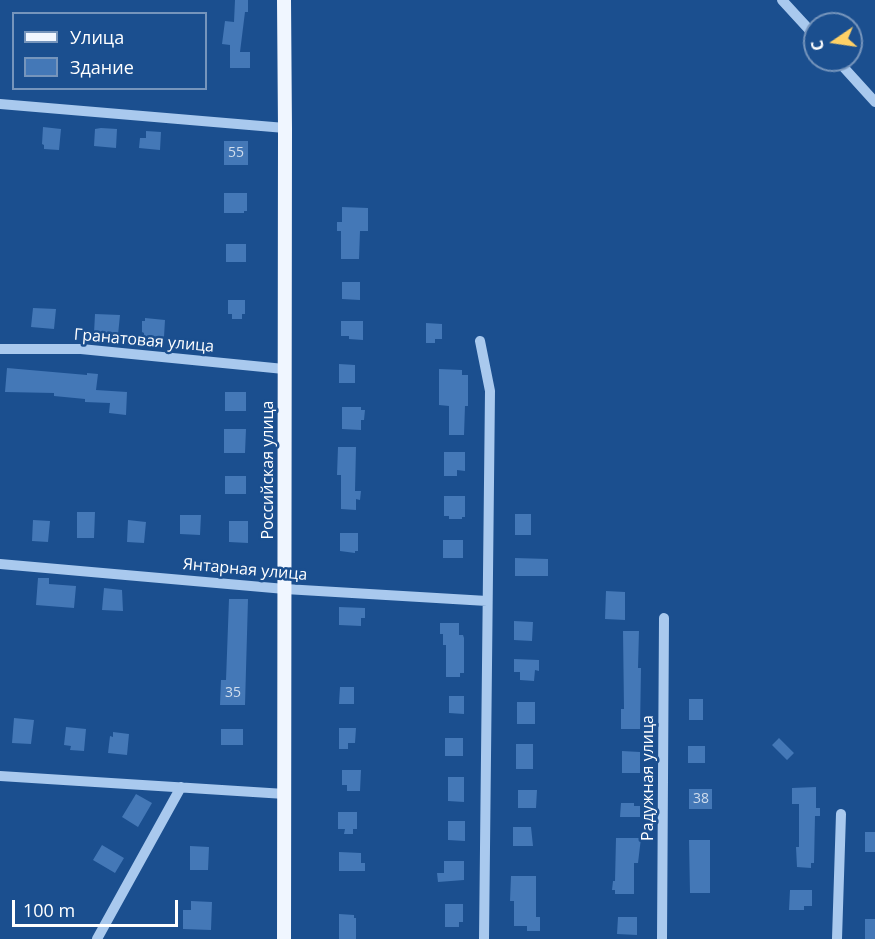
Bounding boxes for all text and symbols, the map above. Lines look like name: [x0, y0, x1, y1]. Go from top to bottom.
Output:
legend: [12, 12, 207, 90]
north arrow: [803, 12, 863, 72]
text: Улица: [70, 25, 124, 49]
text: С: [806, 38, 829, 53]
text: Здание: [70, 55, 134, 79]
house number: 55: [228, 145, 244, 161]
street label: Гранатовая улица: [73, 325, 215, 357]
street label: Российская улица: [258, 400, 278, 540]
street label: Янтарная улица: [182, 555, 308, 585]
house number: 35: [225, 685, 241, 701]
street label: Радужная улица: [638, 715, 658, 841]
house number: 38: [693, 791, 709, 807]
scale bar: [15, 888, 182, 926]
text: 100 m: [23, 898, 75, 922]

